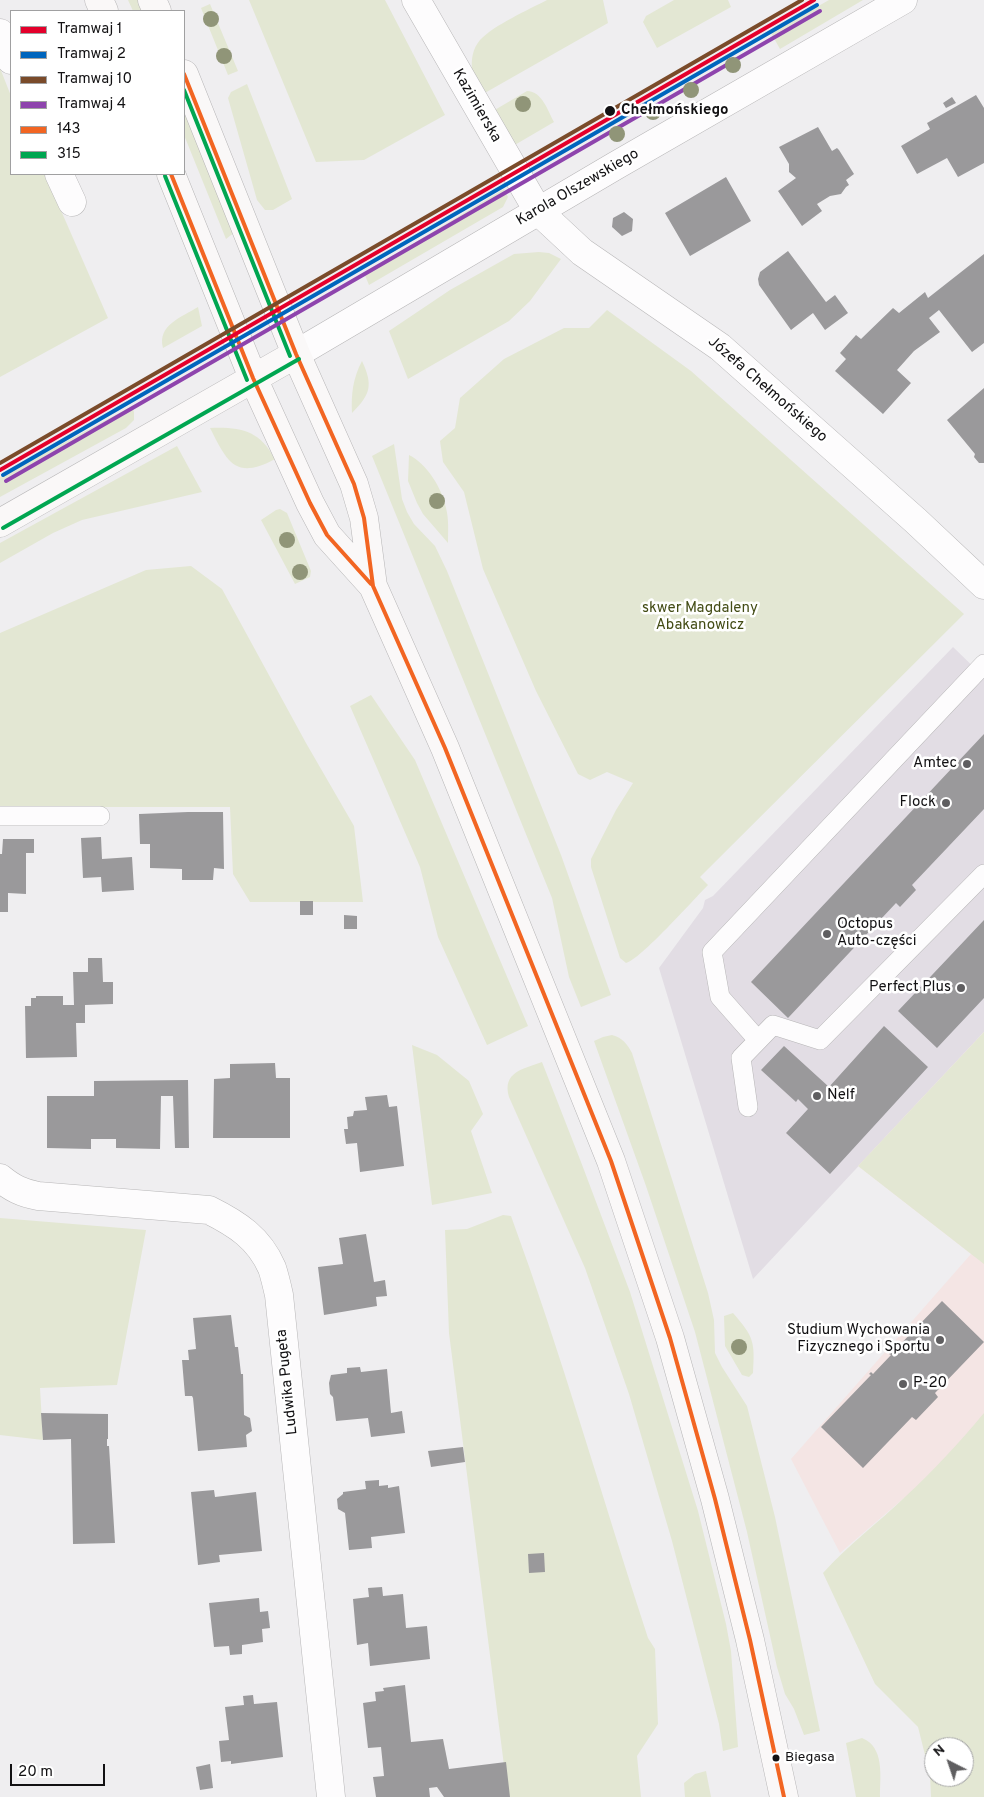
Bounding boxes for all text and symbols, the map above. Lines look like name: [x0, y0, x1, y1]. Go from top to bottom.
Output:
legend: [10, 10, 185, 175]
text: Tramwaj 1: [57, 20, 122, 39]
text: Tramwaj 2: [57, 45, 126, 64]
street label: Kazimierska: [448, 66, 504, 146]
text: Tramwaj 10: [57, 70, 132, 89]
text: Tramwaj 4: [57, 95, 126, 114]
place label: Chełmońskiego: [621, 102, 729, 120]
marker: Chełmońskiego: [603, 104, 617, 118]
text: 143: [57, 120, 81, 139]
text: 315: [57, 145, 81, 164]
street label: Karola Olszewskiego: [513, 146, 643, 230]
street label: Józefa Chełmońskiego: [704, 333, 830, 447]
park label: skwer Magdaleny Abakanowicz: [642, 600, 758, 635]
place label: Amtec: [913, 755, 957, 773]
marker: Amtec: [961, 758, 973, 770]
place label: Flock: [900, 794, 936, 812]
marker: Flock: [940, 797, 952, 809]
place label: Octopus Auto-części: [837, 916, 917, 951]
marker: Octopus Auto-części: [821, 928, 833, 940]
place label: Perfect Plus: [869, 979, 951, 997]
marker: Perfect Plus: [955, 982, 967, 994]
place label: Nelf: [827, 1087, 855, 1105]
marker: Nelf: [811, 1090, 823, 1102]
place label: Studium Wychowania Fizycznego i Sportu: [787, 1322, 930, 1357]
street label: Ludwika Pugeta: [274, 1328, 302, 1436]
marker: Studium Wychowania Fizycznego i Sportu: [934, 1334, 946, 1346]
place label: P-20: [913, 1375, 947, 1393]
marker: P-20: [897, 1378, 909, 1390]
north arrow: [924, 1737, 974, 1787]
text: N: [930, 1741, 949, 1761]
place label: Biegasa: [785, 1750, 835, 1766]
marker: Biegasa: [771, 1753, 781, 1763]
scale bar: [12, 1754, 108, 1786]
text: 20 m: [18, 1763, 53, 1782]

